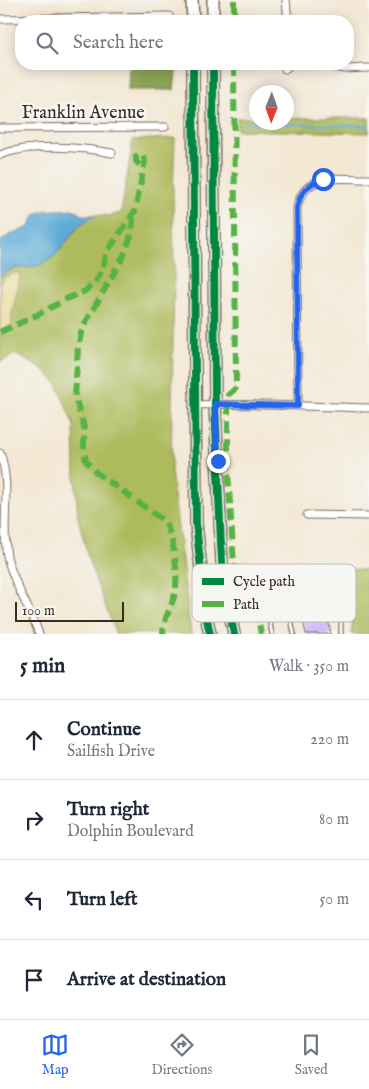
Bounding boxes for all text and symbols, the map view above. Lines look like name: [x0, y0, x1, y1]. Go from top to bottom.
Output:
search box: [15, 15, 354, 70]
icon: search: [33, 29, 61, 57]
text: Search here: [73, 31, 164, 55]
north arrow: [249, 85, 294, 130]
street label: Franklin Avenue: [21, 102, 145, 125]
route start: [312, 168, 335, 191]
route end: [207, 450, 230, 473]
legend: [192, 564, 356, 622]
text: Cycle path: [233, 573, 295, 591]
text: Path: [233, 596, 260, 614]
scale bar: [15, 599, 124, 622]
text: 100 m: [22, 602, 55, 620]
text: 5 min: [20, 653, 65, 680]
text: Walk · 350 m: [269, 657, 349, 677]
text: Continue: [67, 718, 141, 742]
icon: ahead: [20, 726, 48, 754]
text: 220 m: [310, 730, 349, 750]
text: Sailfish Drive: [67, 742, 155, 762]
text: Turn right: [67, 798, 149, 822]
icon: right: [20, 806, 48, 834]
text: 80 m: [319, 810, 349, 830]
text: Dolphin Boulevard: [67, 822, 194, 842]
icon: left: [20, 886, 48, 914]
text: Turn left: [67, 888, 138, 912]
text: 50 m: [320, 890, 349, 910]
icon: arrive: [20, 966, 48, 994]
text: Arrive at destination: [67, 968, 226, 992]
tab: Map: [41, 1031, 69, 1079]
tab: Directions: [151, 1031, 212, 1079]
tab: Saved: [295, 1031, 328, 1079]

